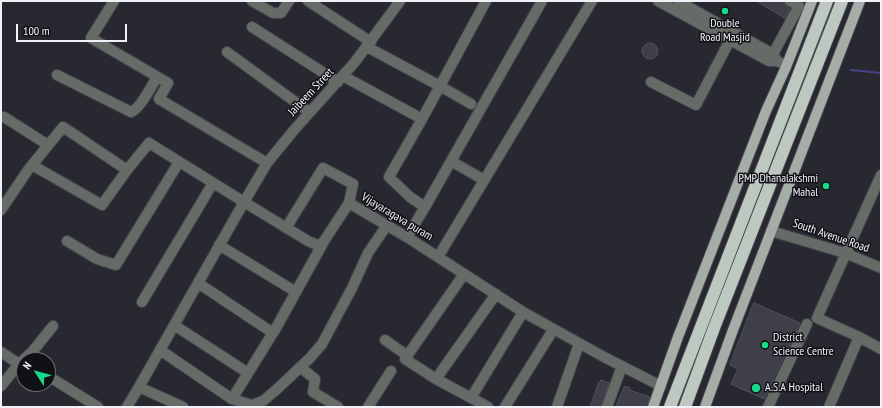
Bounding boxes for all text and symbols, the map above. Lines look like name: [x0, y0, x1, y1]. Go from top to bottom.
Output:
marker: Double Road Masjid: [720, 6, 730, 16]
scale bar: [18, 16, 129, 42]
place label: Double Road Masjid: [700, 17, 750, 45]
text: 100 m: [23, 23, 50, 38]
street label: Jaibeem Street: [285, 65, 337, 119]
place label: PMP Dhanalakshmi Mahal: [739, 172, 818, 200]
marker: PMP Dhanalakshmi Mahal: [821, 181, 831, 191]
street label: Vijayaragava puram: [358, 190, 436, 244]
street label: South Avenue Road: [791, 216, 871, 256]
place label: District Science Centre: [773, 331, 834, 359]
marker: District Science Centre: [760, 340, 770, 350]
north arrow: [16, 352, 56, 392]
text: N: [20, 359, 35, 372]
place label: A.S.A Hospital: [765, 381, 823, 395]
marker: A.S.A Hospital: [750, 382, 762, 394]

